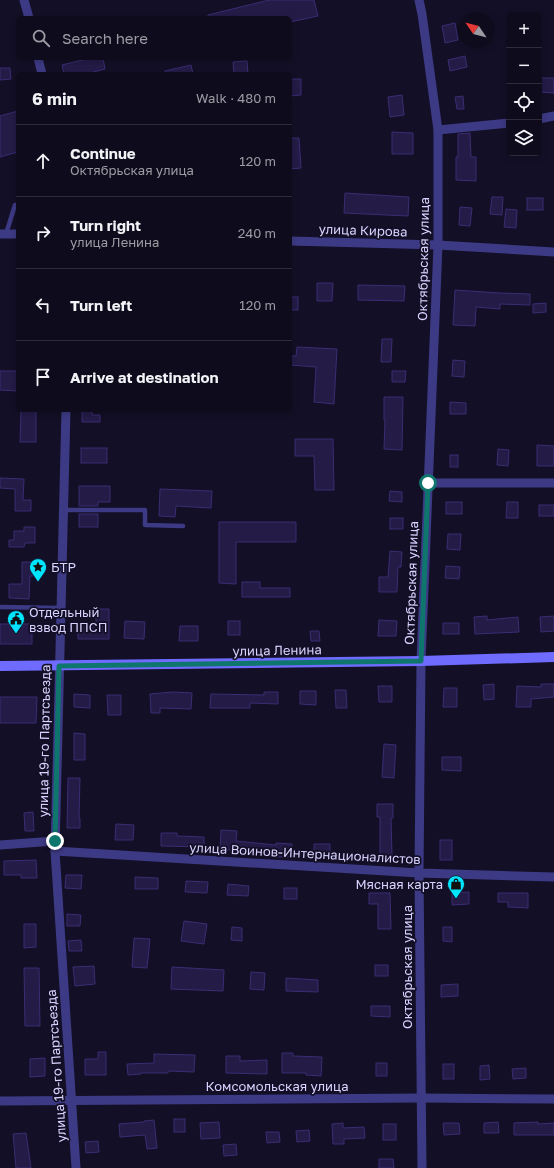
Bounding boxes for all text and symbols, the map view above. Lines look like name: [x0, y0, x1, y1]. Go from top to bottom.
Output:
north arrow: [458, 12, 494, 48]
map controls: [506, 12, 542, 156]
button: +: [506, 12, 542, 48]
search box: [16, 16, 292, 60]
icon: search: [30, 27, 52, 49]
text: Search here: [62, 29, 148, 47]
button: −: [506, 48, 542, 84]
button: locate: [506, 84, 542, 120]
text: 6 min: [32, 88, 77, 109]
text: Walk · 480 m: [196, 90, 276, 106]
button: layers: [506, 120, 542, 156]
text: Continue: [70, 144, 136, 162]
icon: ahead: [32, 150, 54, 172]
text: 120 m: [239, 153, 276, 169]
text: Октябрьская улица: [70, 162, 194, 178]
street label: Октябрьская улица: [414, 197, 432, 321]
text: Turn right: [70, 216, 141, 234]
street label: улица Кирова: [318, 220, 408, 240]
icon: right: [32, 222, 54, 244]
text: 240 m: [238, 225, 276, 241]
text: улица Ленина: [70, 234, 159, 250]
icon: left: [32, 294, 54, 316]
text: Turn left: [70, 296, 132, 314]
text: 120 m: [239, 297, 276, 313]
icon: arrive: [32, 366, 54, 388]
text: Arrive at destination: [70, 368, 219, 386]
route start: [419, 474, 437, 492]
street label: Октябрьская улица: [401, 521, 421, 645]
place icon: БТР: [28, 557, 48, 582]
place label: БТР: [51, 559, 76, 575]
place label: Отдельный взвод ППСП: [29, 604, 107, 635]
public building icon: Отдельный взвод ППСП: [6, 609, 26, 634]
street label: улица Ленина: [232, 641, 322, 659]
street label: улица 19-го Партсъезда: [35, 664, 53, 818]
route end: [46, 832, 64, 850]
street label: улица Воинов-Интернационалистов: [189, 839, 421, 867]
shop icon: Мясная карта: [446, 874, 466, 899]
place label: Мясная карта: [355, 876, 443, 892]
street label: Октябрьская улица: [399, 905, 415, 1029]
street label: улица 19-го Партсъезда: [43, 989, 69, 1143]
street label: Комсомольская улица: [205, 1078, 349, 1094]

